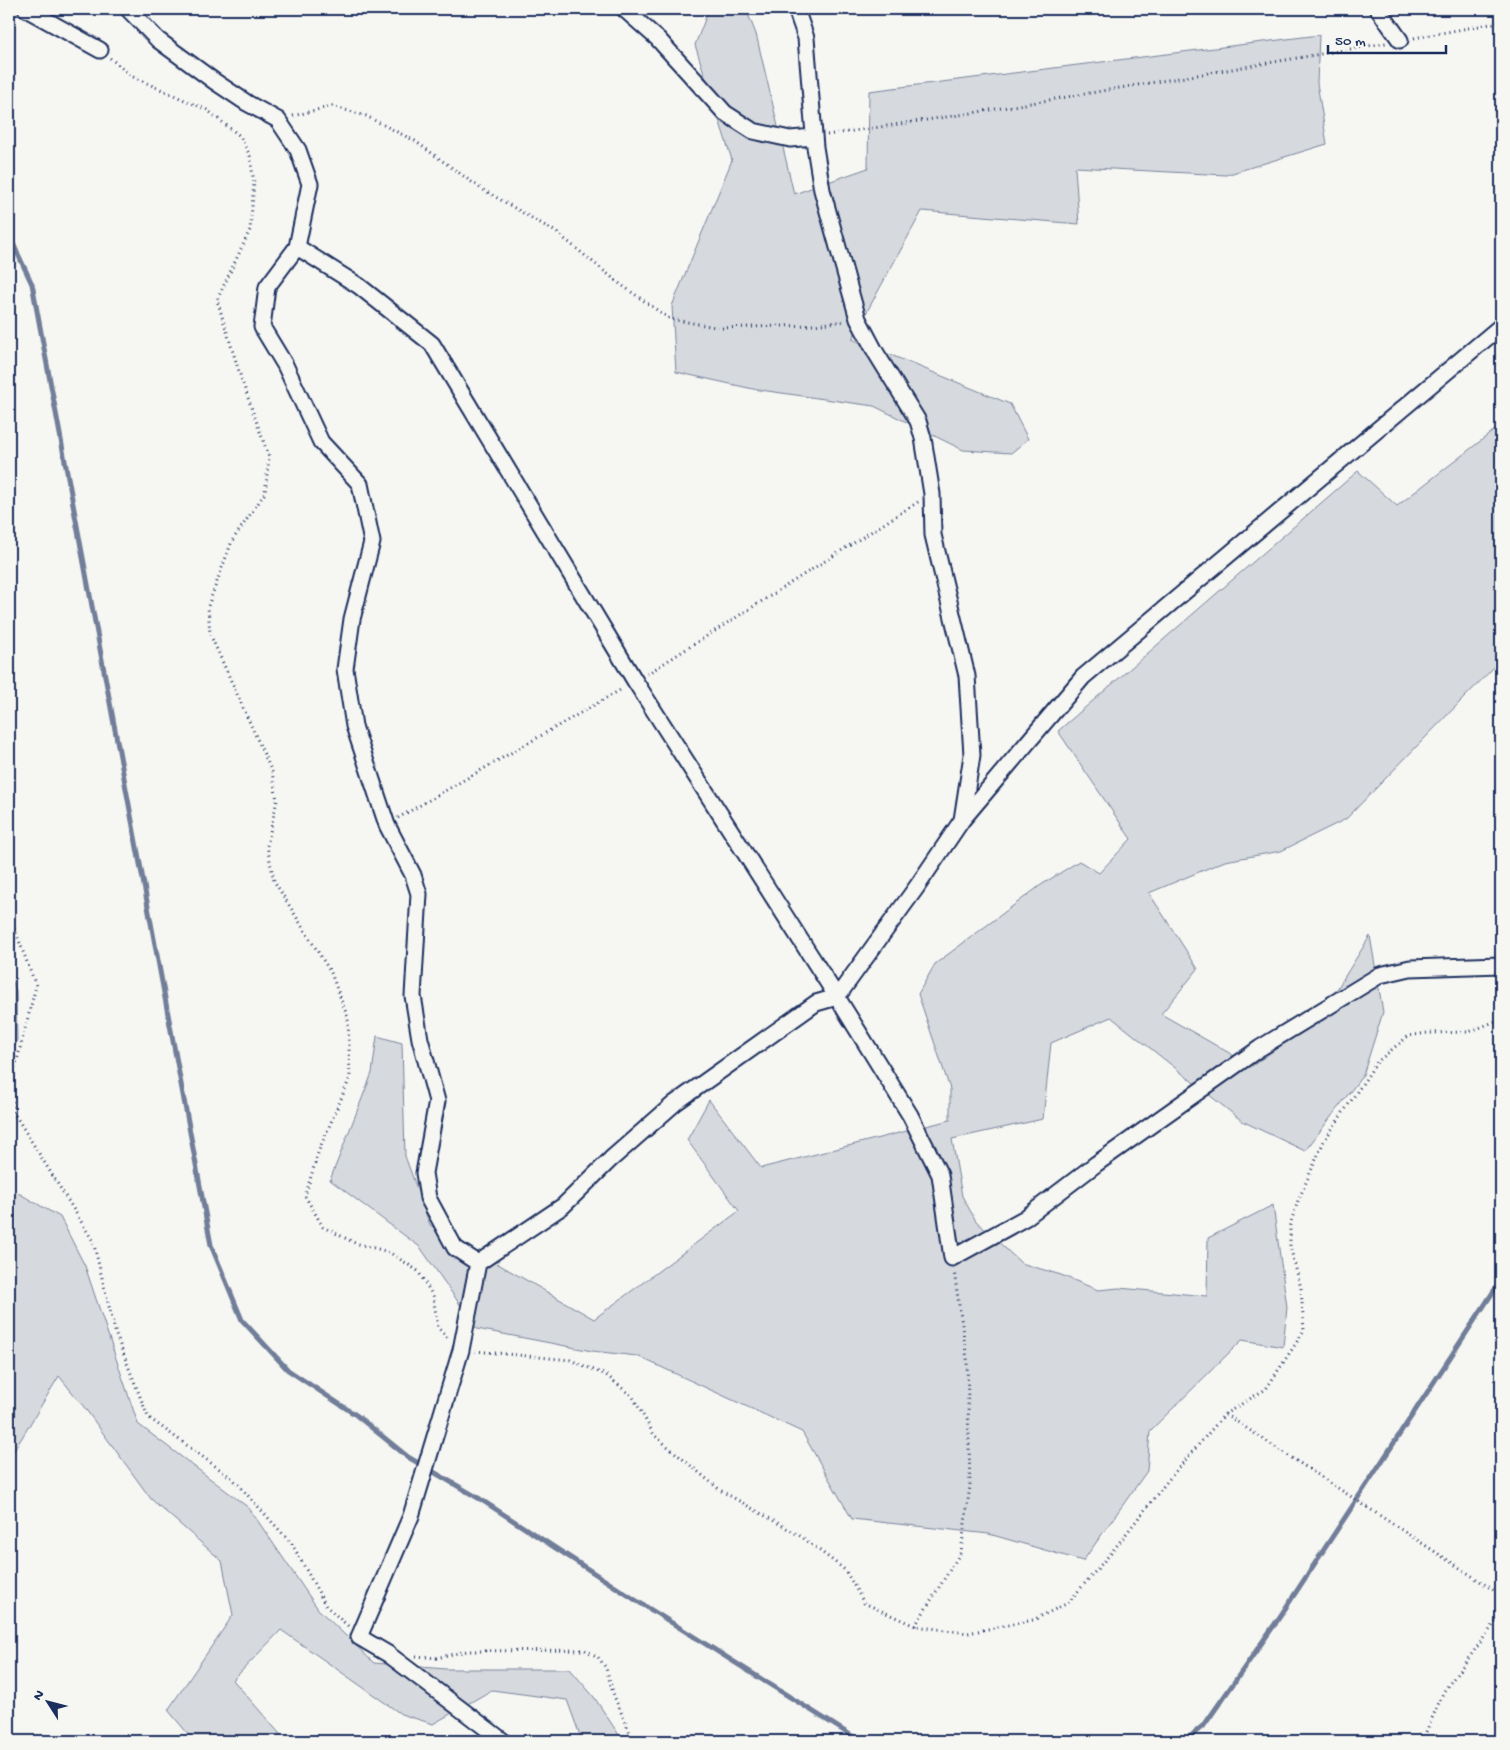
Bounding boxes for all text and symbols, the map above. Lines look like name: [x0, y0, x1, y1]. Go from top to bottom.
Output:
scale bar: [1328, 22, 1445, 54]
text: 50 m: [1335, 33, 1366, 51]
north arrow: [22, 1678, 72, 1728]
text: N: [30, 1687, 49, 1705]

